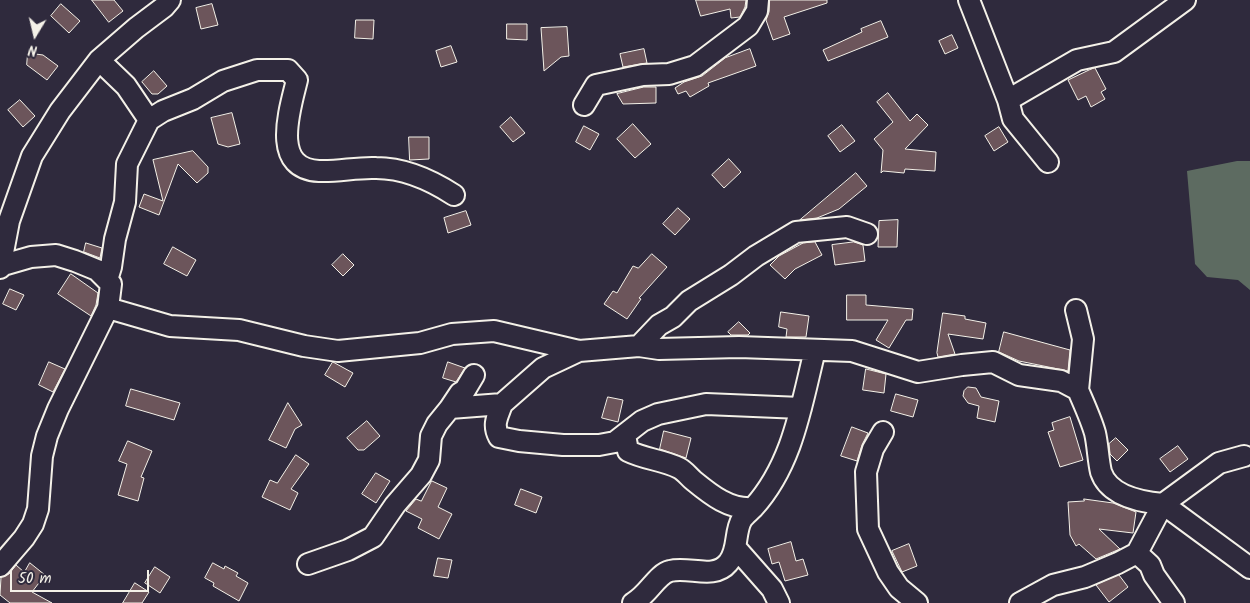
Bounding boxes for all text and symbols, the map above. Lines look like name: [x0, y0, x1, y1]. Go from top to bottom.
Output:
north arrow: [10, 10, 60, 60]
text: N: [27, 38, 39, 61]
scale bar: [12, 560, 151, 592]
text: 50 m: [18, 567, 52, 591]

